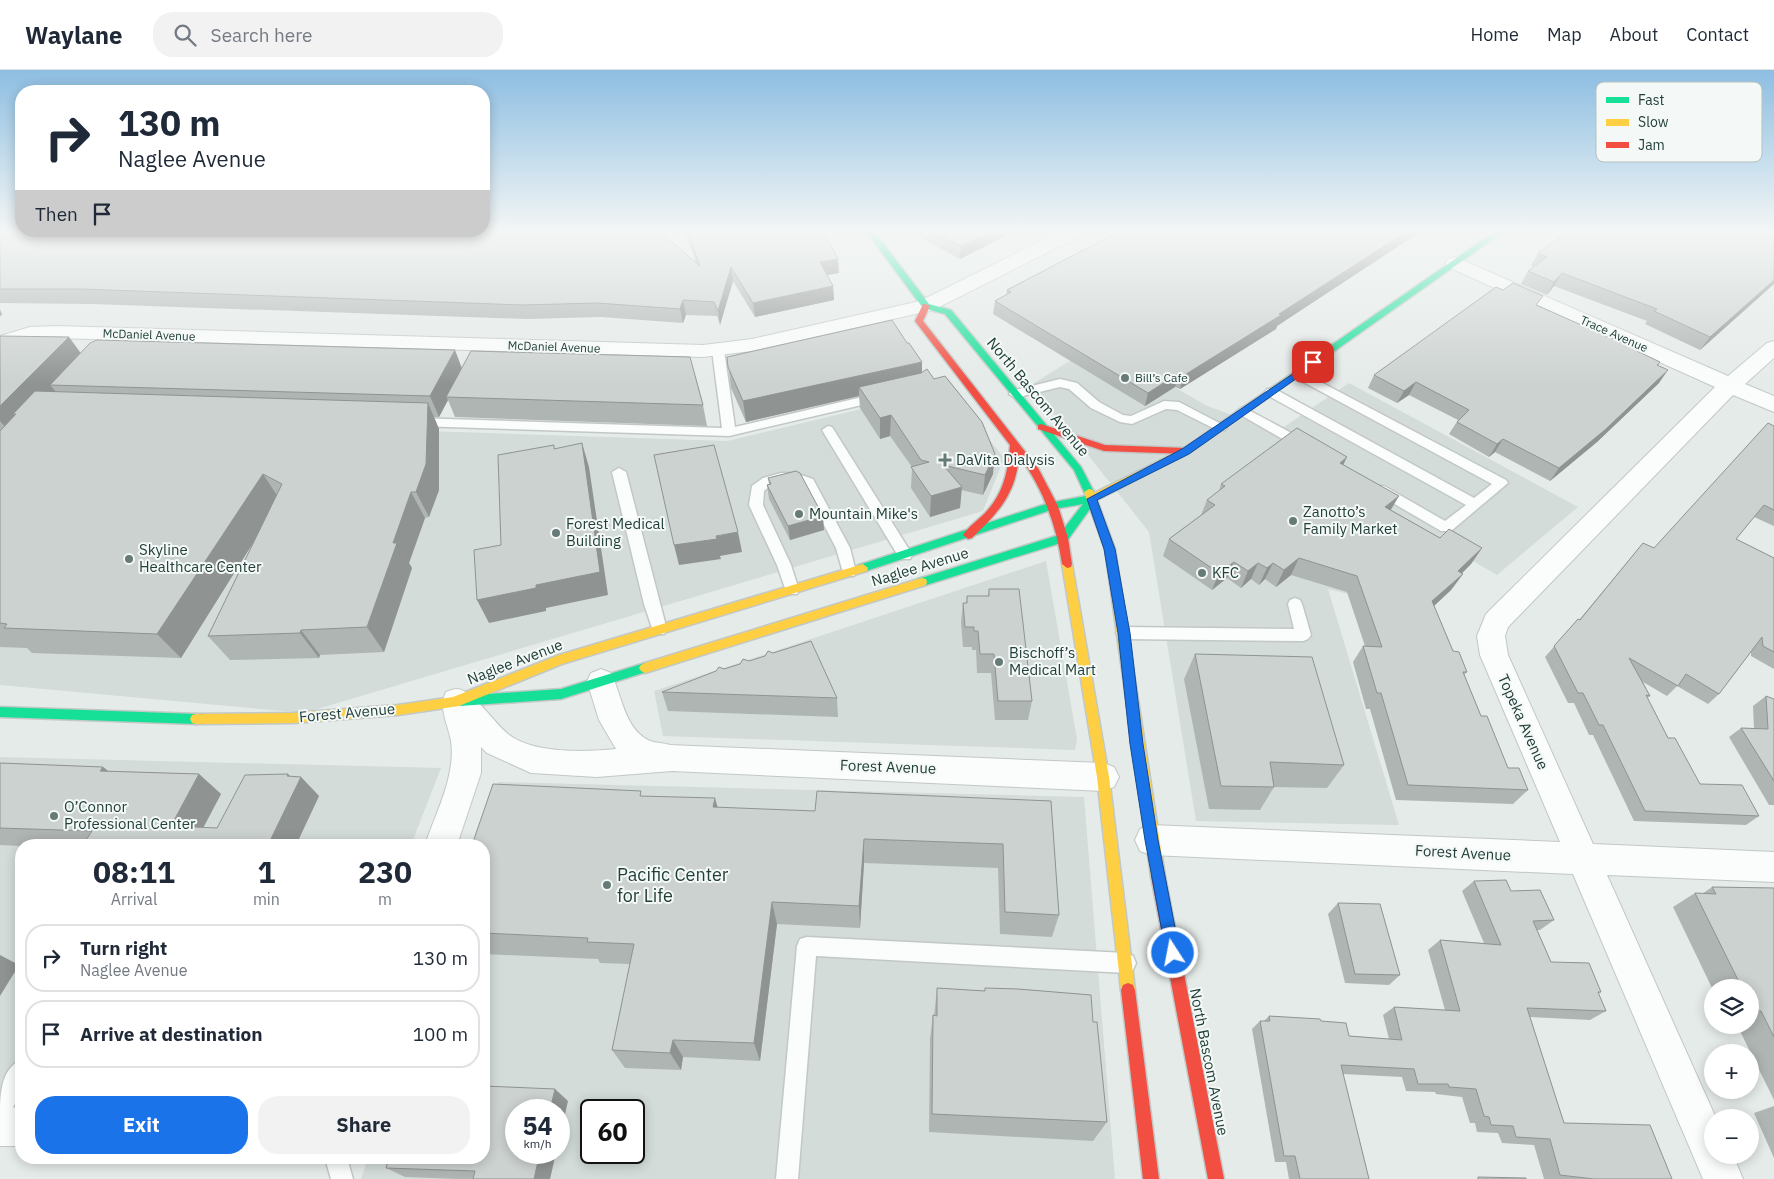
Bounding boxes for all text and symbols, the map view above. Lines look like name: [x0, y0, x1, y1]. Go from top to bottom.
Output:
search box: [153, 12, 503, 57]
text: Waylane: [25, 19, 123, 51]
icon: search: [171, 21, 199, 49]
text: Search here: [211, 23, 312, 47]
text: Home: [1471, 23, 1519, 46]
text: Map: [1547, 23, 1582, 46]
text: About: [1610, 23, 1658, 46]
text: Contact: [1686, 23, 1749, 46]
legend: [1596, 82, 1762, 162]
text: Fast: [1638, 91, 1664, 109]
text: 130 m: [118, 100, 221, 146]
icon: right: [35, 105, 100, 170]
text: Slow: [1638, 113, 1669, 131]
text: Jam: [1638, 136, 1665, 154]
text: Naglee Avenue: [118, 144, 266, 173]
icon: arrive: [88, 200, 116, 228]
text: Then: [35, 202, 78, 226]
street label: Trace Avenue: [1578, 312, 1651, 355]
street label: McDaniel Avenue: [102, 325, 196, 344]
street label: North Bascom Avenue: [983, 333, 1094, 460]
street label: McDaniel Avenue: [507, 337, 601, 356]
pin: [1292, 341, 1334, 383]
icon: arrive: [1299, 348, 1327, 376]
place label: Bill’s Cafe: [1135, 370, 1188, 385]
marker: Bill’s Cafe: [1119, 372, 1131, 384]
place label: DaVita Dialysis: [956, 450, 1055, 469]
marker: DaVita Dialysis: [938, 453, 952, 467]
place label: Zanotto’s Family Market: [1303, 502, 1397, 538]
place label: Mountain Mike's: [809, 504, 918, 523]
marker: Mountain Mike's: [793, 508, 805, 520]
place label: Forest Medical Building: [566, 514, 665, 550]
marker: Zanotto’s Family Market: [1287, 515, 1299, 527]
marker: Forest Medical Building: [550, 527, 562, 539]
place label: Skyline Healthcare Center: [139, 540, 262, 576]
street label: Naglee Avenue: [869, 543, 971, 590]
marker: Skyline Healthcare Center: [123, 553, 135, 565]
place label: KFC: [1212, 563, 1239, 582]
marker: KFC: [1196, 567, 1208, 579]
street label: Naglee Avenue: [464, 635, 565, 688]
place label: Bischoff’s Medical Mart: [1009, 643, 1096, 679]
marker: Bischoff’s Medical Mart: [993, 656, 1005, 668]
street label: Topeka Avenue: [1494, 671, 1553, 772]
street label: Forest Avenue: [298, 699, 396, 726]
street label: Forest Avenue: [840, 755, 936, 778]
place label: O’Connor Professional Center: [64, 797, 196, 833]
marker: O’Connor Professional Center: [48, 810, 60, 822]
street label: Forest Avenue: [1415, 840, 1512, 865]
text: 08:11: [93, 852, 175, 891]
text: 1: [257, 852, 275, 891]
text: 230: [358, 852, 412, 891]
place label: Pacific Center for Life: [617, 863, 729, 907]
marker: Pacific Center for Life: [601, 879, 613, 891]
text: Arrival: [111, 889, 157, 909]
text: min: [253, 889, 280, 909]
text: m: [378, 889, 392, 909]
position arrow: [1146, 926, 1198, 978]
text: Turn right: [80, 936, 167, 960]
icon: right: [37, 944, 65, 972]
text: 130 m: [413, 946, 468, 970]
text: Naglee Avenue: [80, 960, 187, 980]
map controls: [1704, 979, 1759, 1164]
button: layers: [1704, 979, 1759, 1034]
street label: North Bascom Avenue: [1186, 987, 1233, 1137]
icon: arrive: [37, 1020, 65, 1048]
text: Arrive at destination: [80, 1022, 263, 1046]
text: 100 m: [413, 1022, 468, 1046]
button: +: [1704, 1044, 1759, 1099]
button: Exit: [35, 1096, 248, 1154]
button: Share: [258, 1096, 470, 1154]
speed limit sign: 60: [580, 1099, 645, 1164]
text: 54: [522, 1109, 553, 1142]
button: −: [1704, 1109, 1759, 1164]
text: km/h: [523, 1136, 552, 1151]

